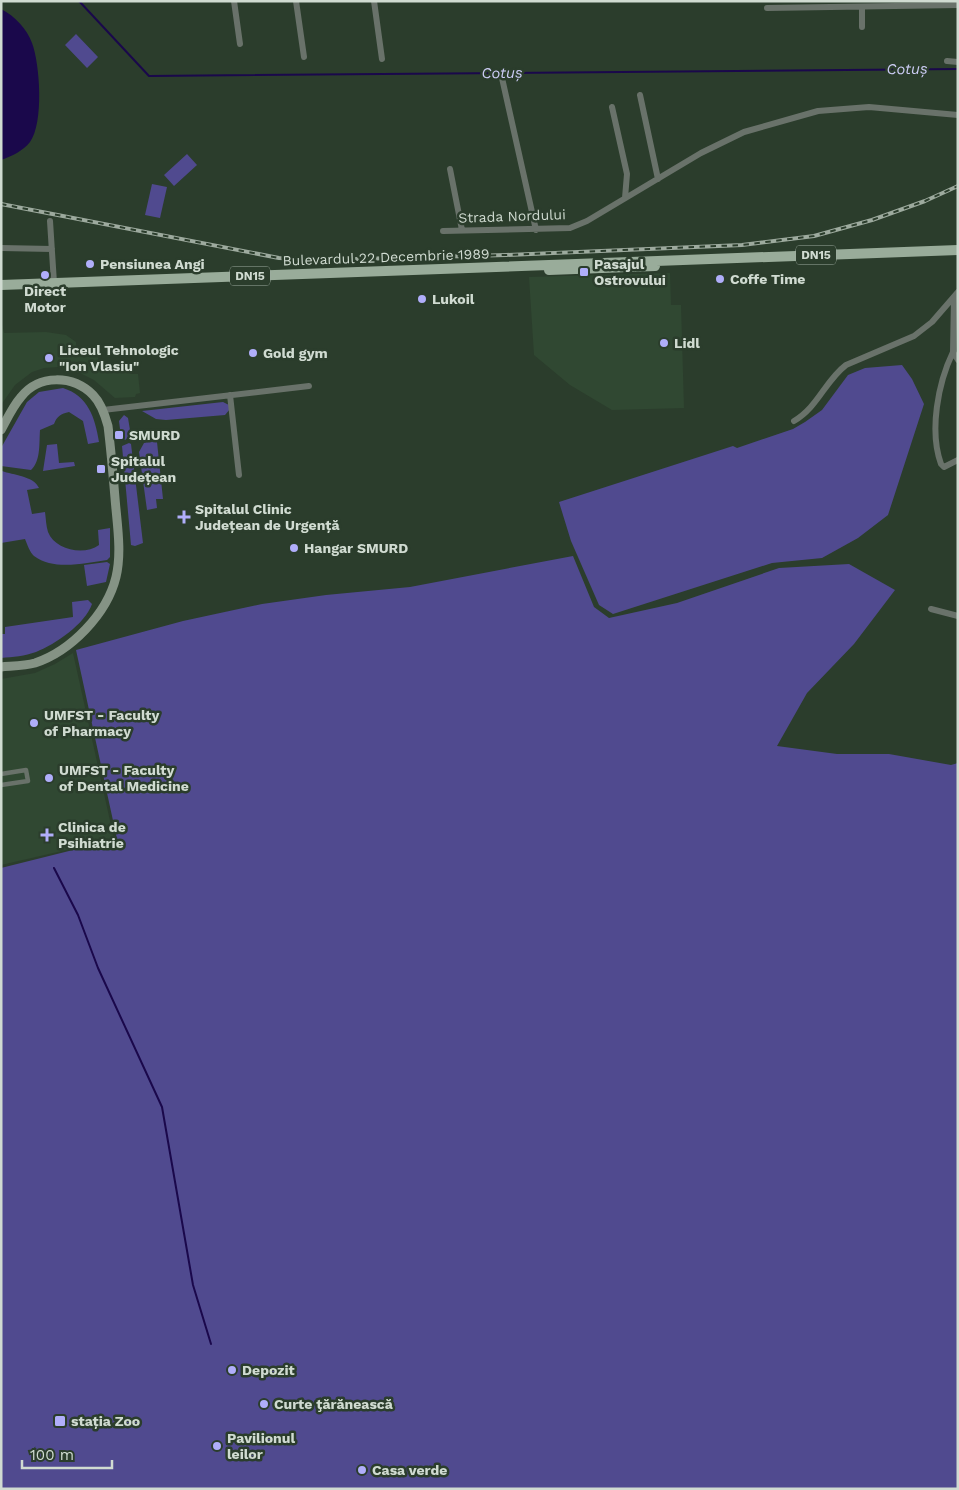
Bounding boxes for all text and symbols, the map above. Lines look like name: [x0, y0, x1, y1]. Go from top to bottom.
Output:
water label: Cotuș: [886, 60, 928, 78]
water label: Cotuș: [481, 64, 523, 82]
street label: Strada Nordului: [458, 206, 566, 226]
street label: Bulevardul 22 Decembrie 1989: [282, 245, 490, 269]
road number: DN15: [796, 246, 836, 264]
place label: Pensiunea Angi: [100, 256, 205, 272]
place label: Pasajul Ostrovului: [594, 256, 666, 288]
marker: Pensiunea Angi: [84, 258, 96, 270]
road number: DN15: [230, 266, 270, 286]
marker: Pasajul Ostrovului: [578, 266, 590, 278]
marker: Direct Motor: [39, 269, 51, 281]
place label: Coffe Time: [730, 271, 805, 287]
marker: Coffe Time: [714, 273, 726, 285]
place label: Direct Motor: [24, 283, 66, 315]
place label: Lukoil: [432, 291, 475, 307]
marker: Lukoil: [416, 293, 428, 305]
place label: Lidl: [674, 335, 700, 351]
marker: Lidl: [658, 337, 670, 349]
place label: Liceul Tehnologic "Ion Vlasiu": [59, 342, 179, 374]
place label: Gold gym: [263, 345, 328, 361]
marker: Gold gym: [247, 347, 259, 359]
marker: Liceul Tehnologic "Ion Vlasiu": [43, 352, 55, 364]
place label: SMURD: [129, 427, 180, 443]
marker: SMURD: [113, 429, 125, 441]
place label: Spitalul Județean: [111, 453, 176, 485]
marker: Spitalul Județean: [95, 463, 107, 475]
place label: Spitalul Clinic Județean de Urgență: [195, 501, 341, 533]
marker: Spitalul Clinic Județean de Urgență: [177, 510, 191, 524]
place label: Hangar SMURD: [304, 540, 408, 556]
marker: Hangar SMURD: [288, 542, 300, 554]
place label: UMFST - Faculty of Pharmacy: [44, 707, 159, 739]
marker: UMFST - Faculty of Pharmacy: [28, 717, 40, 729]
place label: UMFST - Faculty of Dental Medicine: [59, 762, 189, 794]
marker: UMFST - Faculty of Dental Medicine: [43, 772, 55, 784]
place label: Clinica de Psihiatrie: [58, 819, 126, 851]
marker: Clinica de Psihiatrie: [40, 828, 54, 842]
place label: Depozit: [242, 1362, 295, 1378]
marker: Depozit: [226, 1364, 238, 1376]
place label: Curte ţărănească: [274, 1396, 394, 1412]
marker: Curte ţărănească: [258, 1398, 270, 1410]
place label: stația Zoo: [71, 1413, 140, 1429]
marker: stația Zoo: [53, 1414, 67, 1428]
place label: Pavilionul leilor: [227, 1430, 295, 1462]
scale bar: [22, 1438, 112, 1470]
marker: Pavilionul leilor: [211, 1440, 223, 1452]
text: 100 m: [30, 1446, 74, 1464]
place label: Casa verde: [372, 1462, 447, 1478]
marker: Casa verde: [356, 1464, 368, 1476]

